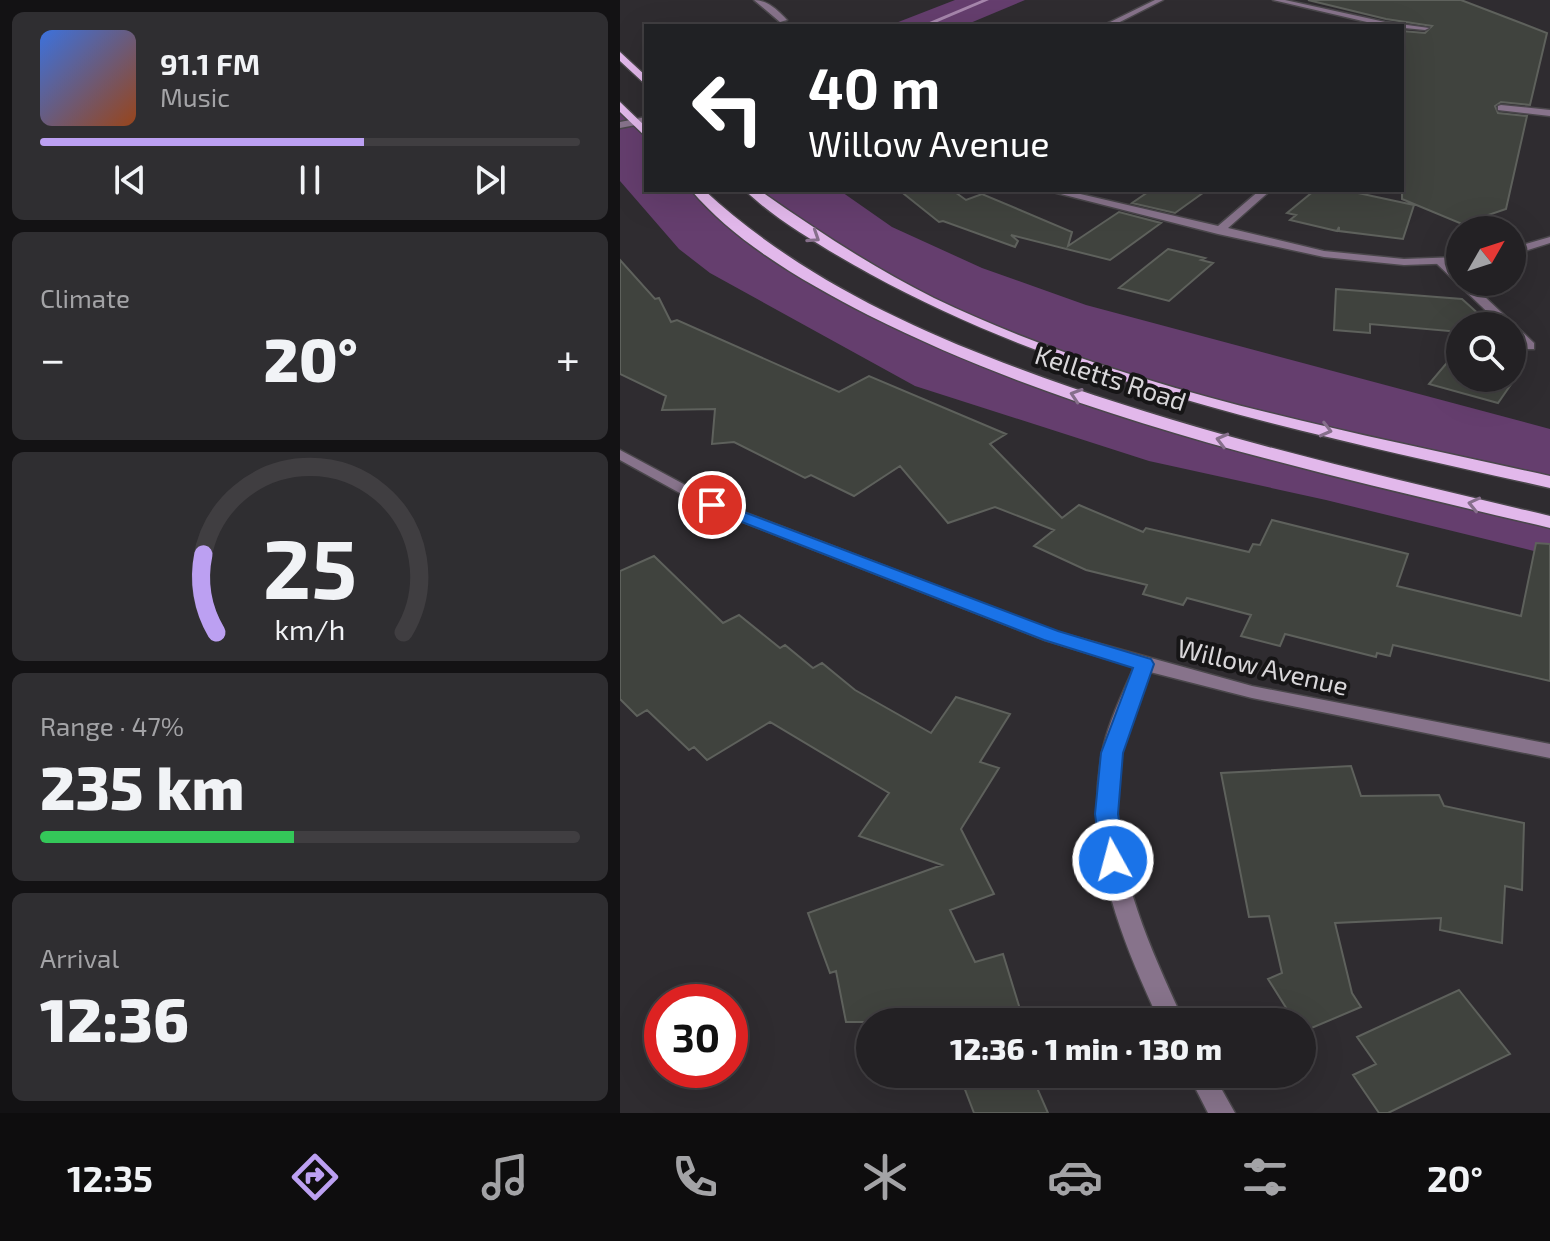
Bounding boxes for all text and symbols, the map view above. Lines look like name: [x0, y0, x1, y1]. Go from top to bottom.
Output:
text: 91.1 FM: [160, 45, 260, 81]
text: 40 m: [808, 53, 940, 120]
icon: left: [676, 56, 780, 160]
text: Music: [160, 81, 230, 112]
text: Willow Avenue: [808, 121, 1050, 164]
icon: previous: [108, 158, 152, 202]
icon: pause: [288, 158, 332, 202]
icon: next: [468, 158, 512, 202]
north arrow: [1446, 216, 1526, 296]
map controls: [1446, 216, 1526, 392]
one-way arrow: [805, 227, 819, 242]
text: Climate: [40, 282, 130, 313]
button: search: [1446, 312, 1526, 392]
text: 20°: [264, 322, 358, 394]
text: −: [40, 331, 66, 384]
text: +: [556, 331, 580, 384]
street label: Kelletts Road: [1032, 338, 1190, 416]
one-way arrow: [1070, 388, 1083, 404]
one-way arrow: [1319, 421, 1333, 438]
one-way arrow: [1216, 432, 1230, 449]
pin: [678, 471, 746, 539]
icon: arrive: [690, 483, 734, 527]
one-way arrow: [1468, 496, 1481, 513]
text: 25: [263, 515, 357, 615]
text: km/h: [275, 611, 345, 646]
street label: Willow Avenue: [1175, 631, 1351, 701]
text: Range · 47%: [40, 710, 184, 741]
text: 235 km: [40, 750, 244, 822]
position arrow: [1071, 818, 1155, 902]
text: Arrival: [40, 942, 119, 973]
text: 12:36: [40, 982, 189, 1054]
speed limit sign: 30: [644, 984, 748, 1088]
text: 12:36 · 1 min · 130 m: [950, 1030, 1222, 1066]
icon: directions: [287, 1149, 343, 1205]
icon: music: [477, 1149, 533, 1205]
icon: phone: [667, 1149, 723, 1205]
icon: climate: [857, 1149, 913, 1205]
icon: car: [1047, 1149, 1103, 1205]
icon: filters: [1237, 1149, 1293, 1205]
text: 12:35: [67, 1156, 153, 1199]
text: 20°: [1427, 1156, 1483, 1199]

